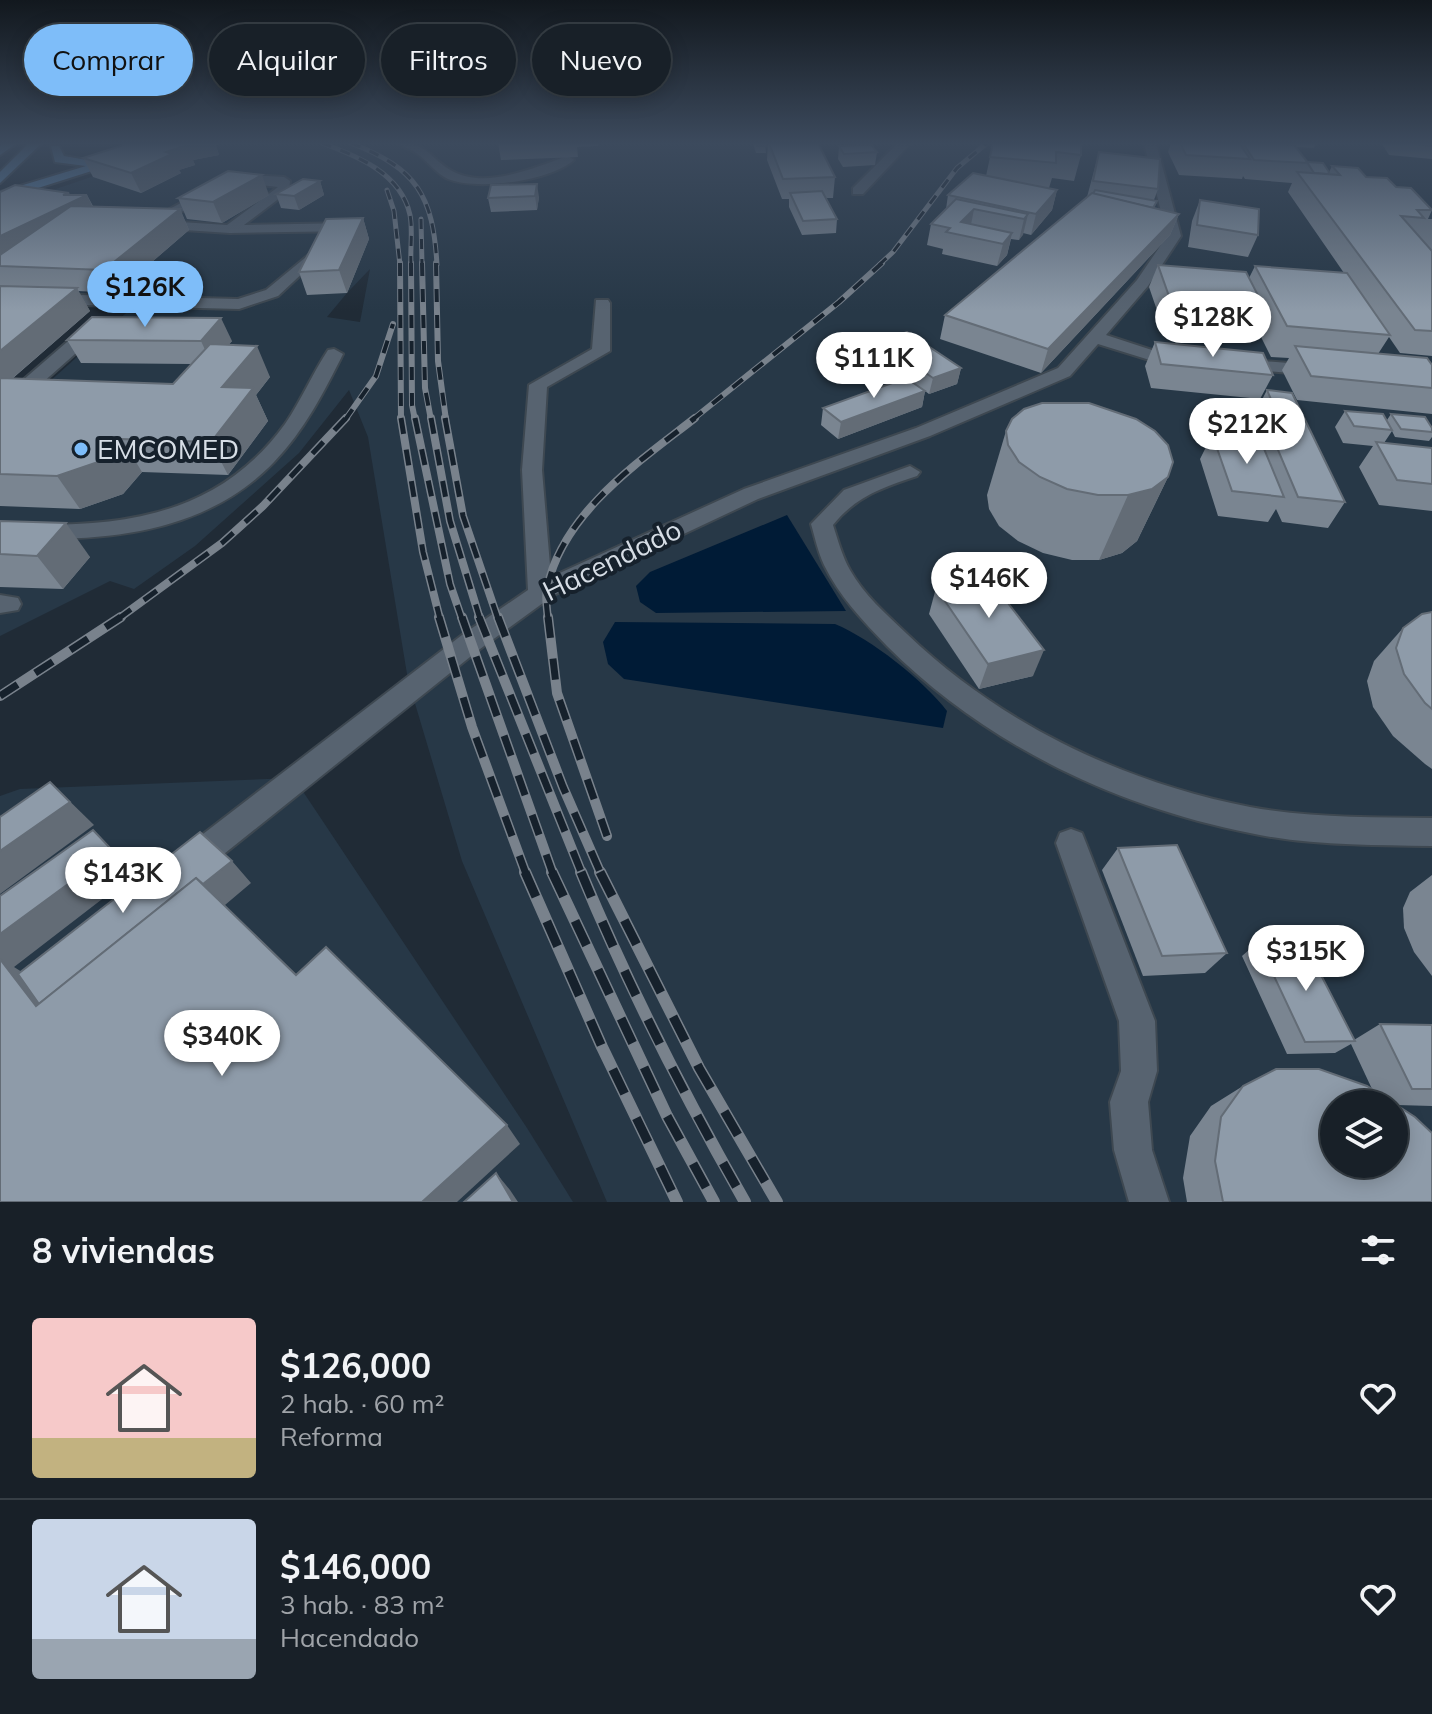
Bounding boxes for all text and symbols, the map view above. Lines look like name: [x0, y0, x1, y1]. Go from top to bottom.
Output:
chip: Comprar: [24, 24, 193, 96]
chip: Alquilar: [209, 24, 365, 96]
chip: Filtros: [381, 24, 516, 96]
chip: Nuevo: [532, 24, 671, 96]
pin: $126K: [89, 261, 201, 329]
text: $126K: [105, 270, 185, 303]
pin: $128K: [1157, 291, 1269, 359]
text: $128K: [1173, 300, 1253, 333]
pin: $111K: [818, 332, 930, 400]
text: $111K: [834, 341, 914, 374]
pin: $212K: [1191, 398, 1303, 466]
text: $212K: [1207, 407, 1287, 440]
place label: EMCOMED: [97, 431, 239, 466]
marker: EMCOMED: [72, 440, 90, 458]
street label: Hacendado: [537, 511, 687, 608]
pin: $146K: [933, 552, 1045, 620]
text: $146K: [949, 561, 1029, 594]
pin: $143K: [67, 847, 179, 915]
text: $143K: [83, 856, 163, 889]
pin: $315K: [1250, 925, 1362, 993]
text: $315K: [1266, 934, 1346, 967]
pin: $340K: [166, 1010, 278, 1078]
text: $340K: [182, 1019, 262, 1052]
map controls: [1320, 1090, 1408, 1178]
button: layers: [1320, 1090, 1408, 1178]
icon: filters: [1356, 1228, 1400, 1272]
text: 8 viviendas: [32, 1229, 215, 1272]
text: $126,000: [280, 1344, 431, 1387]
icon: home: [96, 1350, 192, 1446]
icon: heart: [1356, 1376, 1400, 1420]
text: 2 hab. · 60 m²: [280, 1387, 444, 1420]
text: Reforma: [280, 1420, 383, 1453]
text: $146,000: [280, 1545, 431, 1588]
icon: home: [96, 1551, 192, 1647]
icon: heart: [1356, 1577, 1400, 1621]
text: 3 hab. · 83 m²: [280, 1588, 444, 1621]
text: Hacendado: [280, 1621, 419, 1654]

